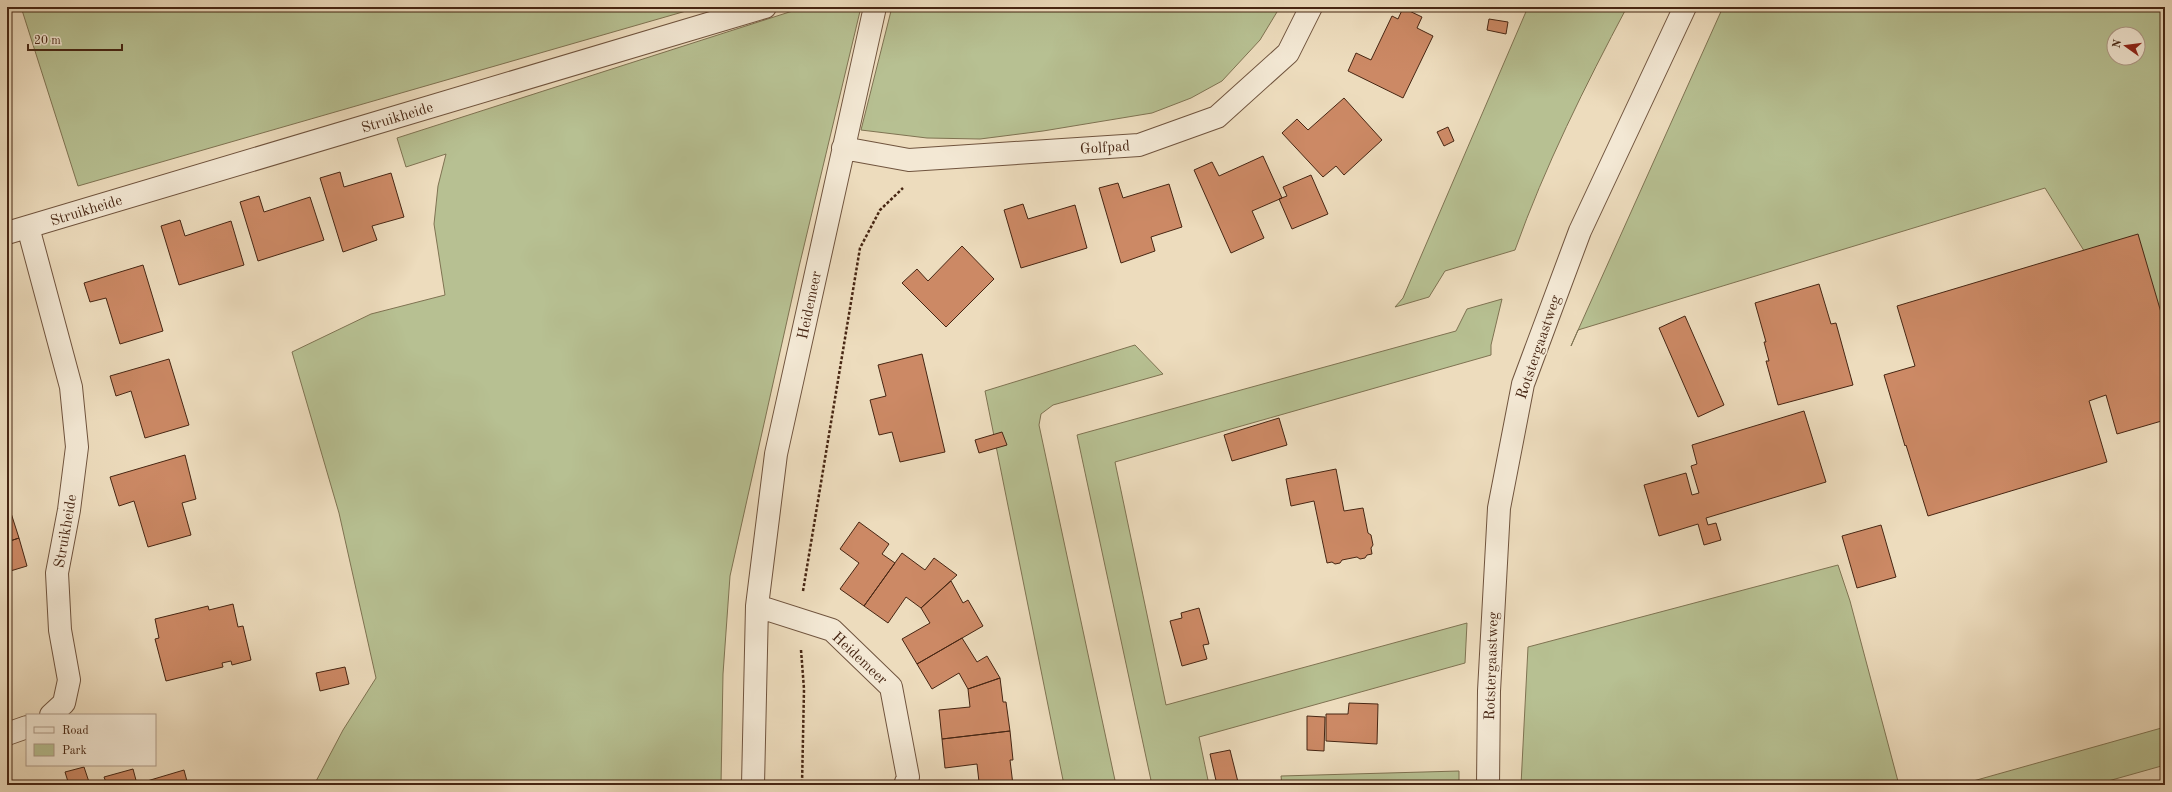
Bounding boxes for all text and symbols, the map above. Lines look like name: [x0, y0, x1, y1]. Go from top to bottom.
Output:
scale bar: [28, 26, 122, 52]
north arrow: [2106, 26, 2146, 66]
text: 20 m: [34, 35, 61, 47]
text: N: [2111, 38, 2124, 49]
street label: Struikheide: [360, 100, 435, 136]
street label: Golfpad: [1080, 139, 1131, 158]
street label: Struikheide: [49, 193, 124, 229]
street label: Heidemeer: [796, 270, 825, 341]
street label: Rotstergaastweg: [1515, 294, 1564, 401]
street label: Struikheide: [53, 493, 80, 569]
street label: Rotstergaastweg: [1483, 611, 1502, 721]
street label: Heidemeer: [828, 630, 889, 688]
legend: [26, 714, 156, 766]
text: Road: [62, 725, 89, 737]
text: Park: [62, 745, 87, 757]

